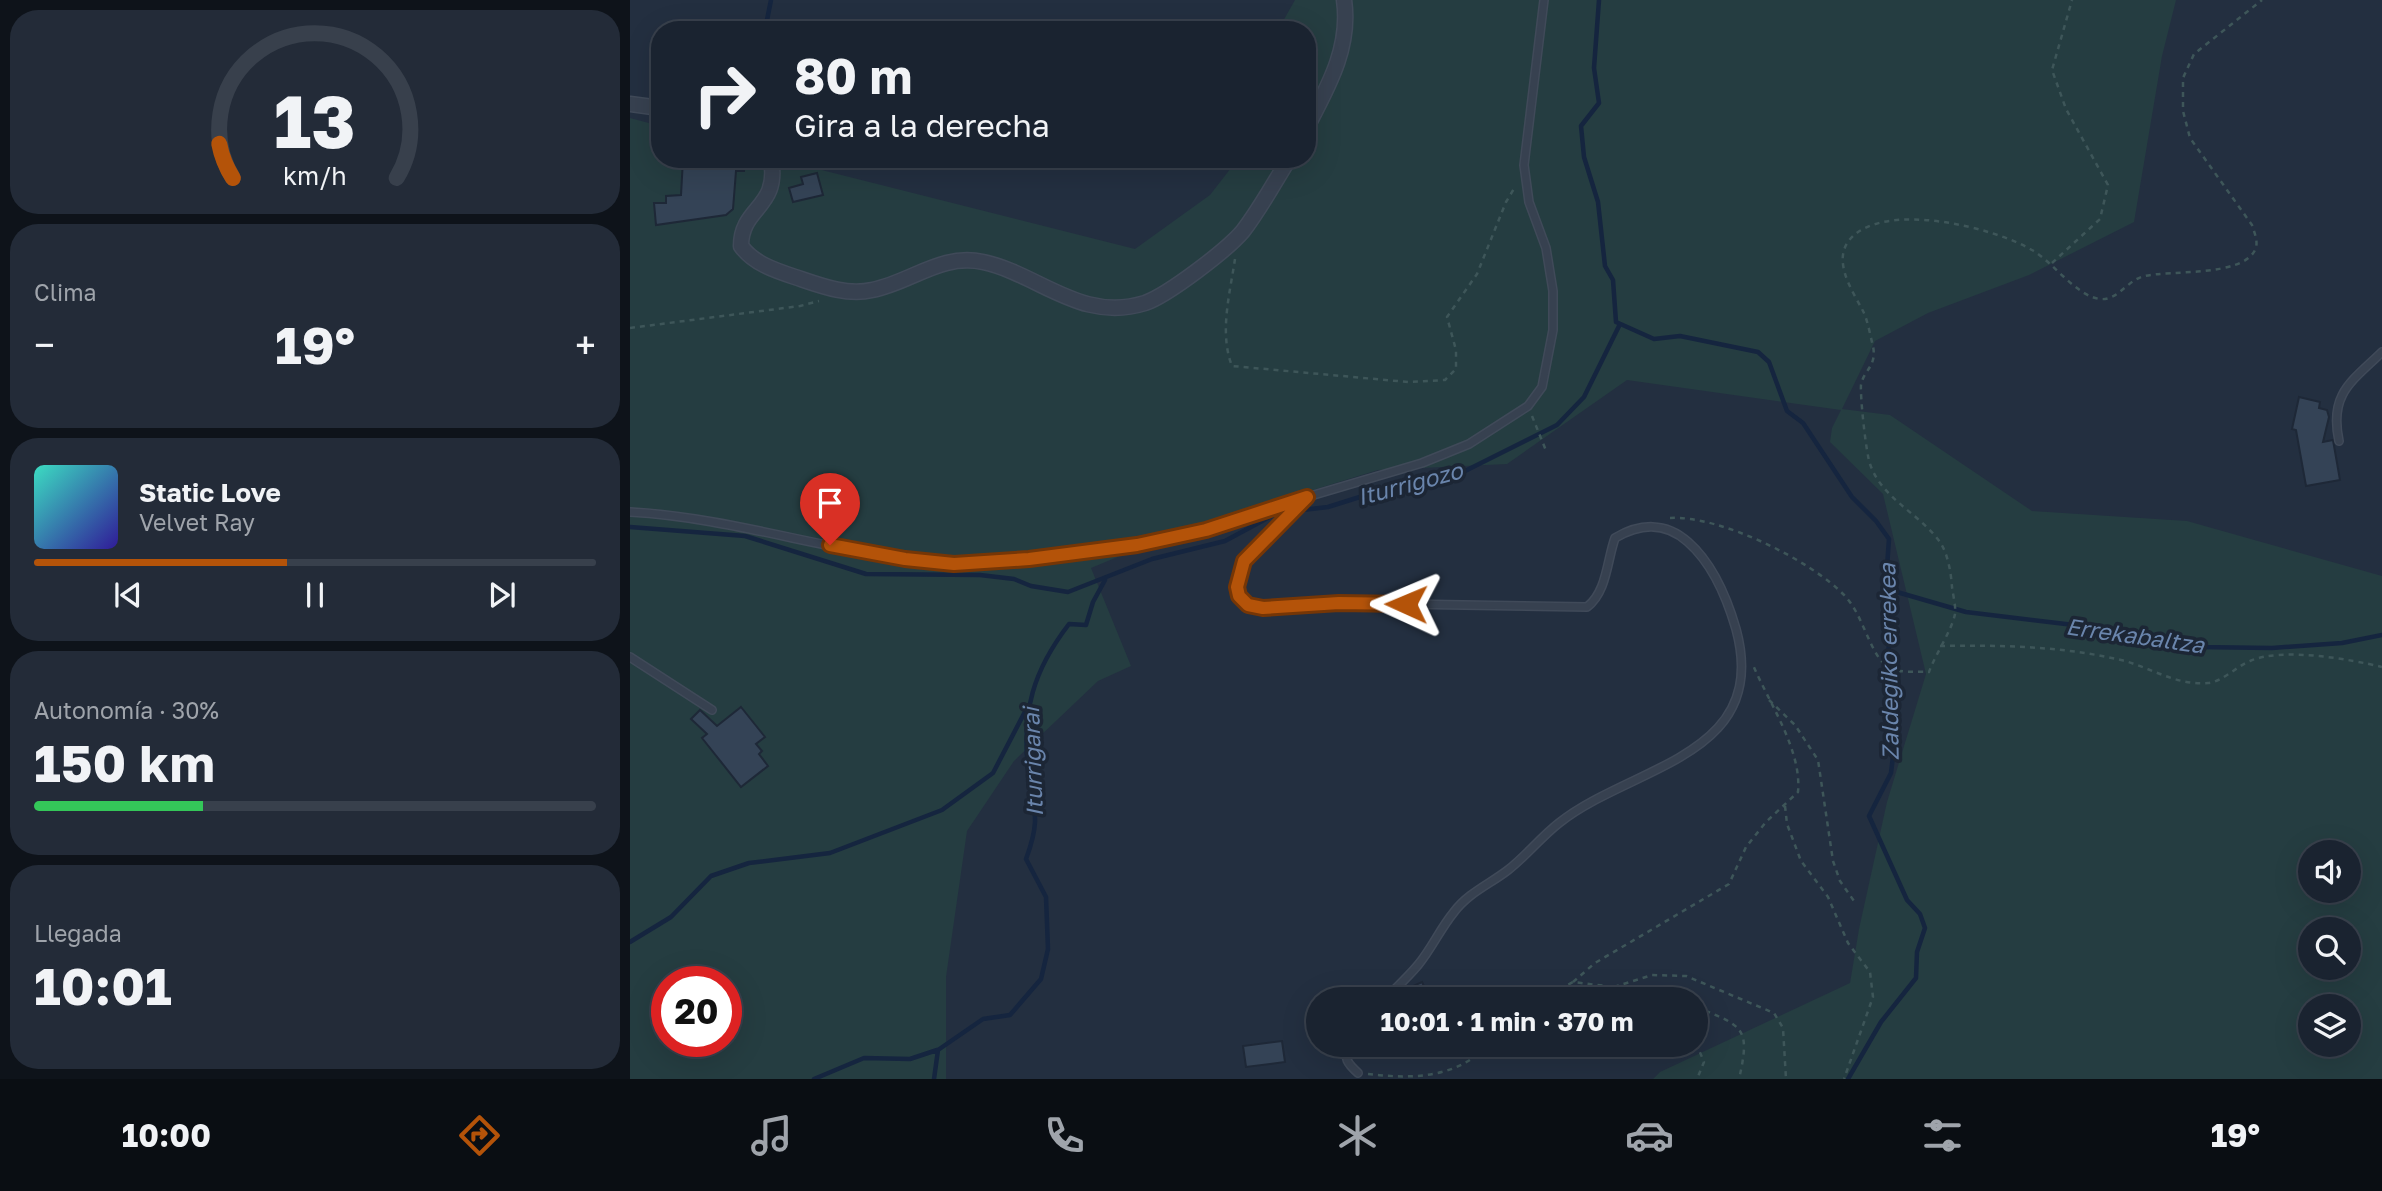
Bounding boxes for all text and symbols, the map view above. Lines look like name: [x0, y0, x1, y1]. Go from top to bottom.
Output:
text: 80 m: [794, 46, 912, 105]
icon: right: [679, 49, 770, 140]
text: 13: [274, 77, 356, 164]
text: Gira a la derecha: [794, 106, 1050, 144]
text: km/h: [283, 160, 347, 191]
text: Clima: [34, 278, 97, 306]
text: 19°: [275, 313, 355, 375]
text: −: [34, 322, 55, 367]
text: +: [575, 322, 596, 367]
water label: Iturrigozo: [1354, 455, 1467, 511]
pin: [800, 473, 860, 545]
text: Static Love: [139, 477, 281, 508]
icon: arrive: [811, 484, 849, 522]
text: Velvet Ray: [139, 508, 255, 536]
water label: Zaldegiko errekea: [1872, 562, 1904, 761]
position arrow: [1369, 567, 1443, 641]
icon: previous: [109, 576, 147, 614]
icon: pause: [296, 576, 334, 614]
icon: next: [483, 576, 521, 614]
water label: Errekabaltza: [2064, 611, 2207, 659]
text: Autonomía · 30%: [34, 696, 219, 724]
water label: Iturrigarai: [1016, 704, 1048, 817]
text: 150 km: [34, 731, 215, 793]
map controls: [2298, 840, 2361, 1057]
button: sound: [2298, 840, 2361, 903]
button: search: [2298, 917, 2361, 980]
text: Llegada: [34, 919, 122, 947]
text: 10:01: [34, 954, 172, 1016]
speed limit sign: 20: [651, 966, 742, 1057]
button: layers: [2298, 994, 2361, 1057]
text: 10:01 · 1 min · 370 m: [1380, 1006, 1634, 1037]
icon: directions: [455, 1111, 504, 1160]
icon: music: [747, 1111, 796, 1160]
icon: phone: [1040, 1111, 1089, 1160]
icon: climate: [1333, 1111, 1382, 1160]
icon: car: [1625, 1111, 1674, 1160]
icon: filters: [1918, 1111, 1967, 1160]
text: 10:00: [122, 1116, 211, 1154]
text: 19°: [2211, 1116, 2260, 1154]

